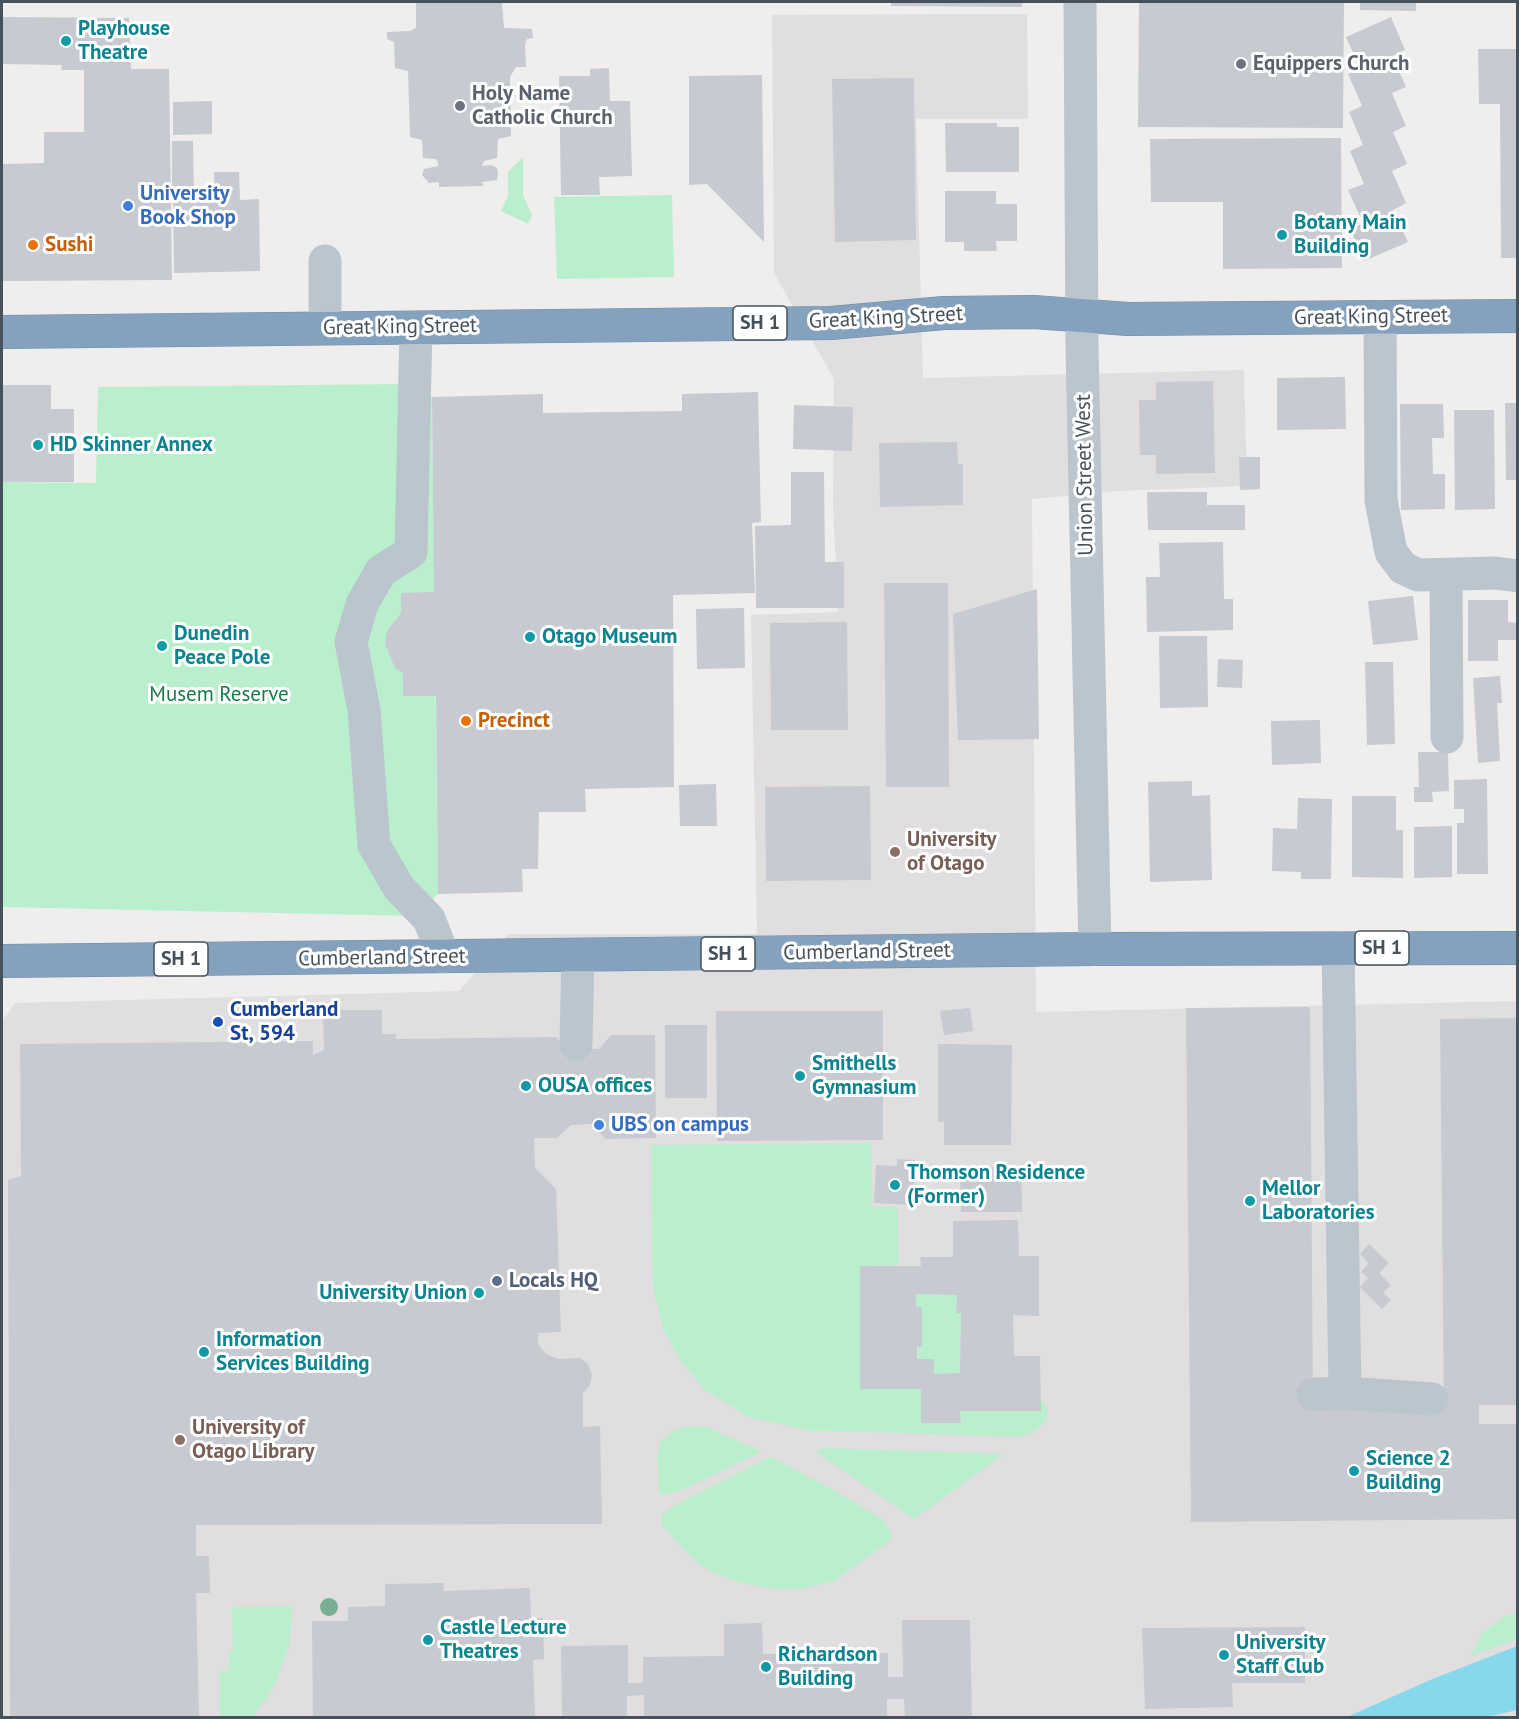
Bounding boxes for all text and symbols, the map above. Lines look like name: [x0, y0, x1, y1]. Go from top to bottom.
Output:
place label: Playhouse Theatre: [78, 16, 170, 66]
marker: Playhouse Theatre: [59, 34, 73, 48]
place label: Equippers Church: [1253, 51, 1409, 77]
marker: Equippers Church: [1234, 57, 1248, 71]
place label: Holy Name Catholic Church: [472, 81, 613, 131]
marker: Holy Name Catholic Church: [453, 99, 467, 113]
place label: University Book Shop: [140, 181, 236, 231]
marker: University Book Shop: [121, 199, 135, 213]
place label: Botany Main Building: [1294, 210, 1407, 260]
marker: Botany Main Building: [1275, 228, 1289, 242]
place label: Sushi: [45, 232, 93, 258]
marker: Sushi: [26, 238, 40, 252]
street label: Great King Street: [808, 301, 964, 335]
street label: Great King Street: [1294, 303, 1448, 331]
road number: SH 1: [733, 306, 787, 340]
street label: Great King Street: [323, 313, 477, 341]
street label: Union Street West: [1071, 394, 1099, 556]
place label: HD Skinner Annex: [50, 432, 213, 458]
marker: HD Skinner Annex: [31, 438, 45, 452]
place label: Dunedin Peace Pole: [174, 621, 270, 671]
place label: Otago Museum: [542, 624, 677, 650]
marker: Otago Museum: [523, 630, 537, 644]
marker: Dunedin Peace Pole: [155, 639, 169, 653]
park label: Musem Reserve: [149, 682, 289, 708]
place label: Precinct: [478, 708, 550, 734]
marker: Precinct: [459, 714, 473, 728]
place label: University of Otago: [907, 827, 997, 877]
marker: University of Otago: [888, 845, 902, 859]
road number: SH 1: [1355, 931, 1409, 965]
road number: SH 1: [701, 937, 755, 971]
street label: Cumberland Street: [783, 938, 951, 966]
road number: SH 1: [154, 942, 208, 976]
street label: Cumberland Street: [298, 944, 466, 972]
place label: Cumberland St, 594: [230, 997, 338, 1047]
marker: Cumberland St, 594: [211, 1015, 225, 1029]
place label: Smithells Gymnasium: [812, 1051, 916, 1101]
marker: Smithells Gymnasium: [793, 1069, 807, 1083]
place label: OUSA offices: [538, 1073, 652, 1099]
marker: OUSA offices: [519, 1079, 533, 1093]
place label: UBS on campus: [611, 1112, 749, 1138]
marker: UBS on campus: [592, 1118, 606, 1132]
place label: Thomson Residence (Former): [907, 1160, 1085, 1210]
place label: Mellor Laboratories: [1262, 1176, 1375, 1226]
marker: Thomson Residence (Former): [888, 1178, 902, 1192]
marker: Mellor Laboratories: [1243, 1194, 1257, 1208]
place label: Locals HQ: [509, 1268, 598, 1294]
marker: Locals HQ: [490, 1274, 504, 1288]
place label: University Union: [319, 1280, 467, 1306]
marker: University Union: [472, 1286, 486, 1300]
place label: Information Services Building: [216, 1327, 370, 1377]
marker: Information Services Building: [197, 1345, 211, 1359]
place label: University of Otago Library: [192, 1415, 315, 1465]
marker: University of Otago Library: [173, 1433, 187, 1447]
place label: Science 2 Building: [1366, 1446, 1451, 1496]
marker: Science 2 Building: [1347, 1464, 1361, 1478]
place label: Castle Lecture Theatres: [440, 1615, 567, 1665]
place label: University Staff Club: [1236, 1630, 1326, 1680]
marker: Castle Lecture Theatres: [421, 1633, 435, 1647]
place label: Richardson Building: [778, 1642, 878, 1692]
marker: University Staff Club: [1217, 1648, 1231, 1662]
marker: Richardson Building: [759, 1660, 773, 1674]

